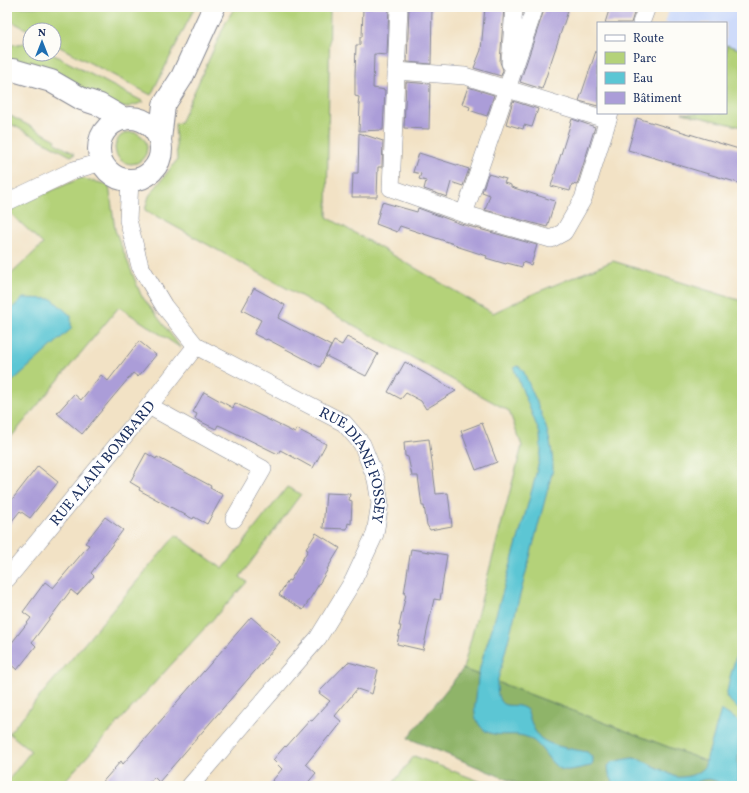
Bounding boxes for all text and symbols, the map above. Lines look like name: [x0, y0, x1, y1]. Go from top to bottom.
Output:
north arrow: [22, 22, 62, 62]
legend: [597, 22, 727, 114]
text: N: [38, 26, 46, 41]
text: Route: [633, 31, 664, 47]
text: Parc: [633, 51, 656, 67]
text: Eau: [633, 71, 653, 87]
text: Bâtiment: [633, 91, 682, 107]
street label: RUE ALAIN BOMBARD: [46, 397, 161, 531]
street label: RUE DIANE FOSSEY: [315, 403, 389, 525]

